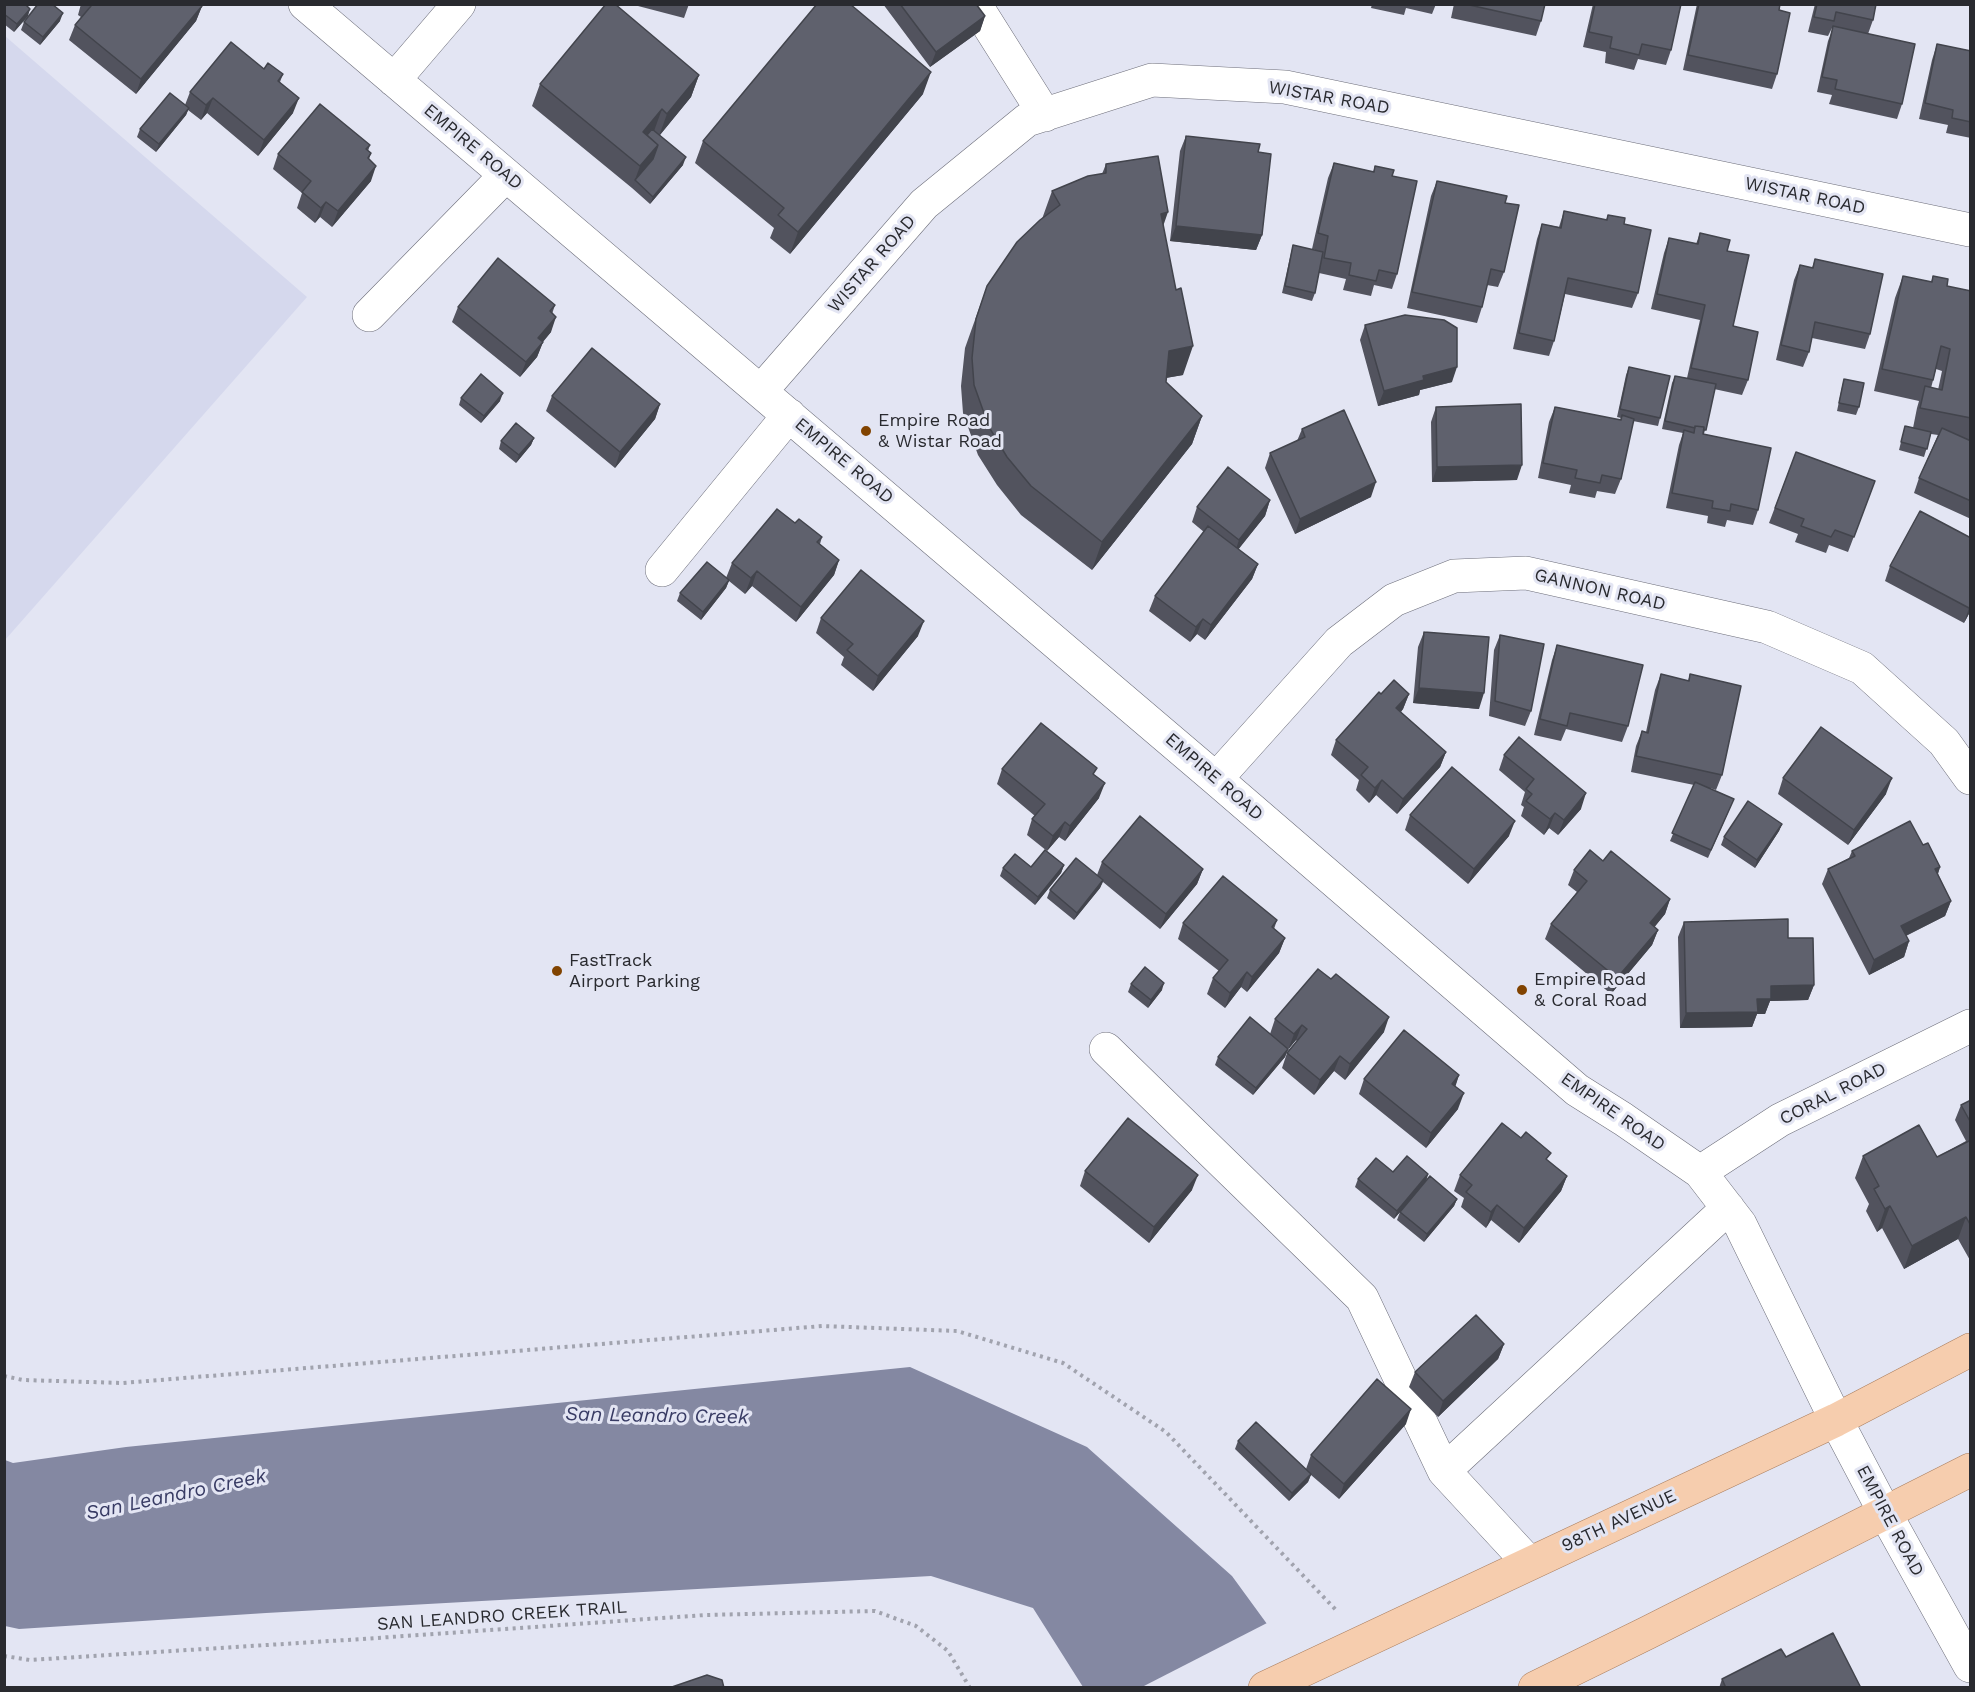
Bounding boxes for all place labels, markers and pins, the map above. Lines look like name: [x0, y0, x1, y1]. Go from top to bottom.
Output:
place label: Empire Road & Wistar Road: [878, 410, 1002, 452]
marker: Empire Road & Wistar Road: [859, 424, 873, 438]
place label: FastTrack Airport Parking: [569, 950, 700, 992]
marker: FastTrack Airport Parking: [550, 964, 564, 978]
place label: Empire Road & Coral Road: [1534, 969, 1647, 1012]
marker: Empire Road & Coral Road: [1515, 983, 1529, 997]

